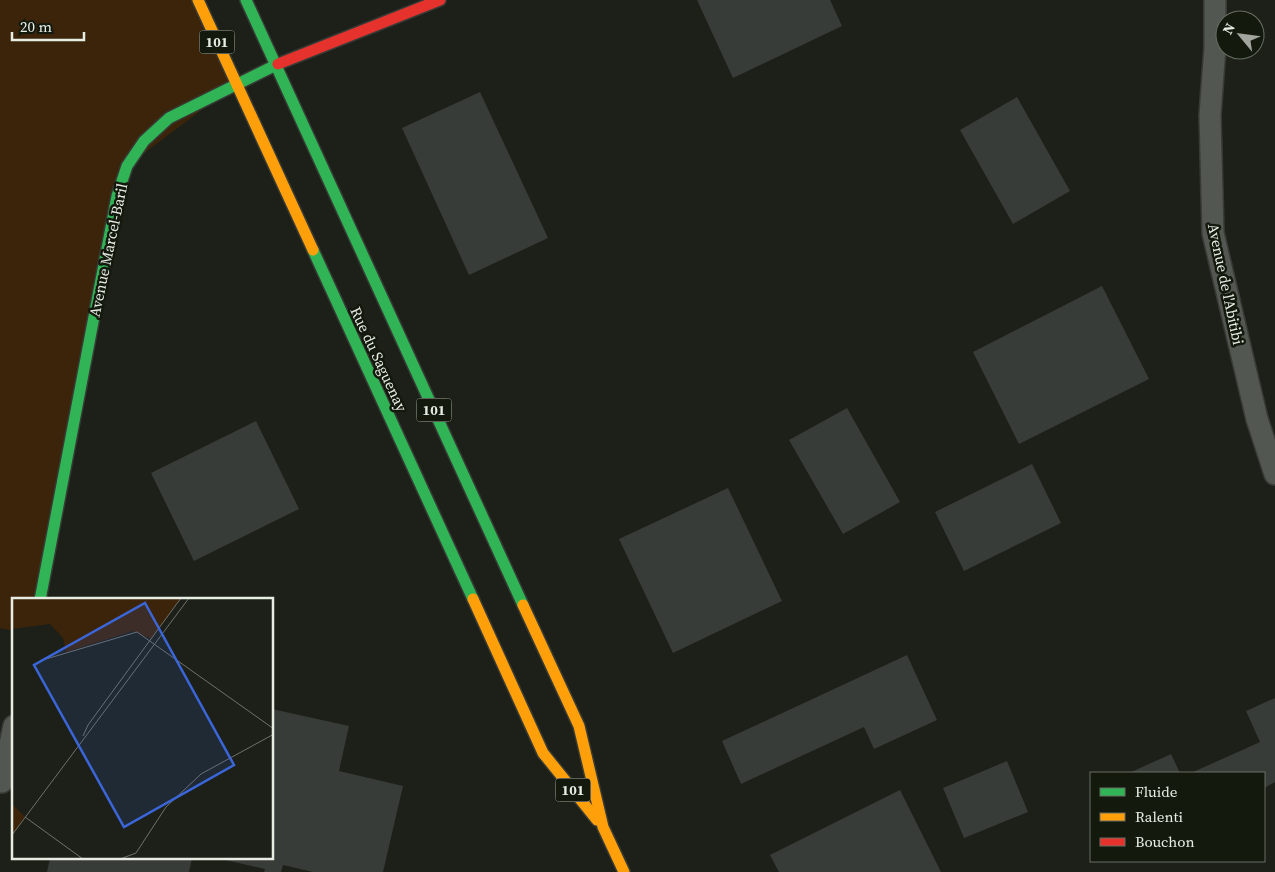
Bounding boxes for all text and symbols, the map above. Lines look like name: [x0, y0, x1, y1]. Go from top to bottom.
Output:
scale bar: [12, 10, 85, 42]
north arrow: [1215, 10, 1265, 60]
text: 20 m: [20, 16, 52, 37]
text: N: [1217, 19, 1240, 38]
road number: 101: [200, 31, 234, 54]
street label: Avenue Marcel-Baril: [84, 181, 133, 319]
street label: Avenue de l'Abitibi: [1203, 221, 1249, 347]
street label: Rue du Saguenay: [346, 303, 413, 415]
road number: 101: [416, 398, 452, 422]
inset map: [12, 598, 274, 860]
legend: [1090, 772, 1265, 862]
road number: 101: [556, 778, 590, 802]
text: Fluide: [1135, 781, 1178, 802]
text: Ralenti: [1135, 806, 1183, 827]
text: Bouchon: [1135, 831, 1195, 852]

